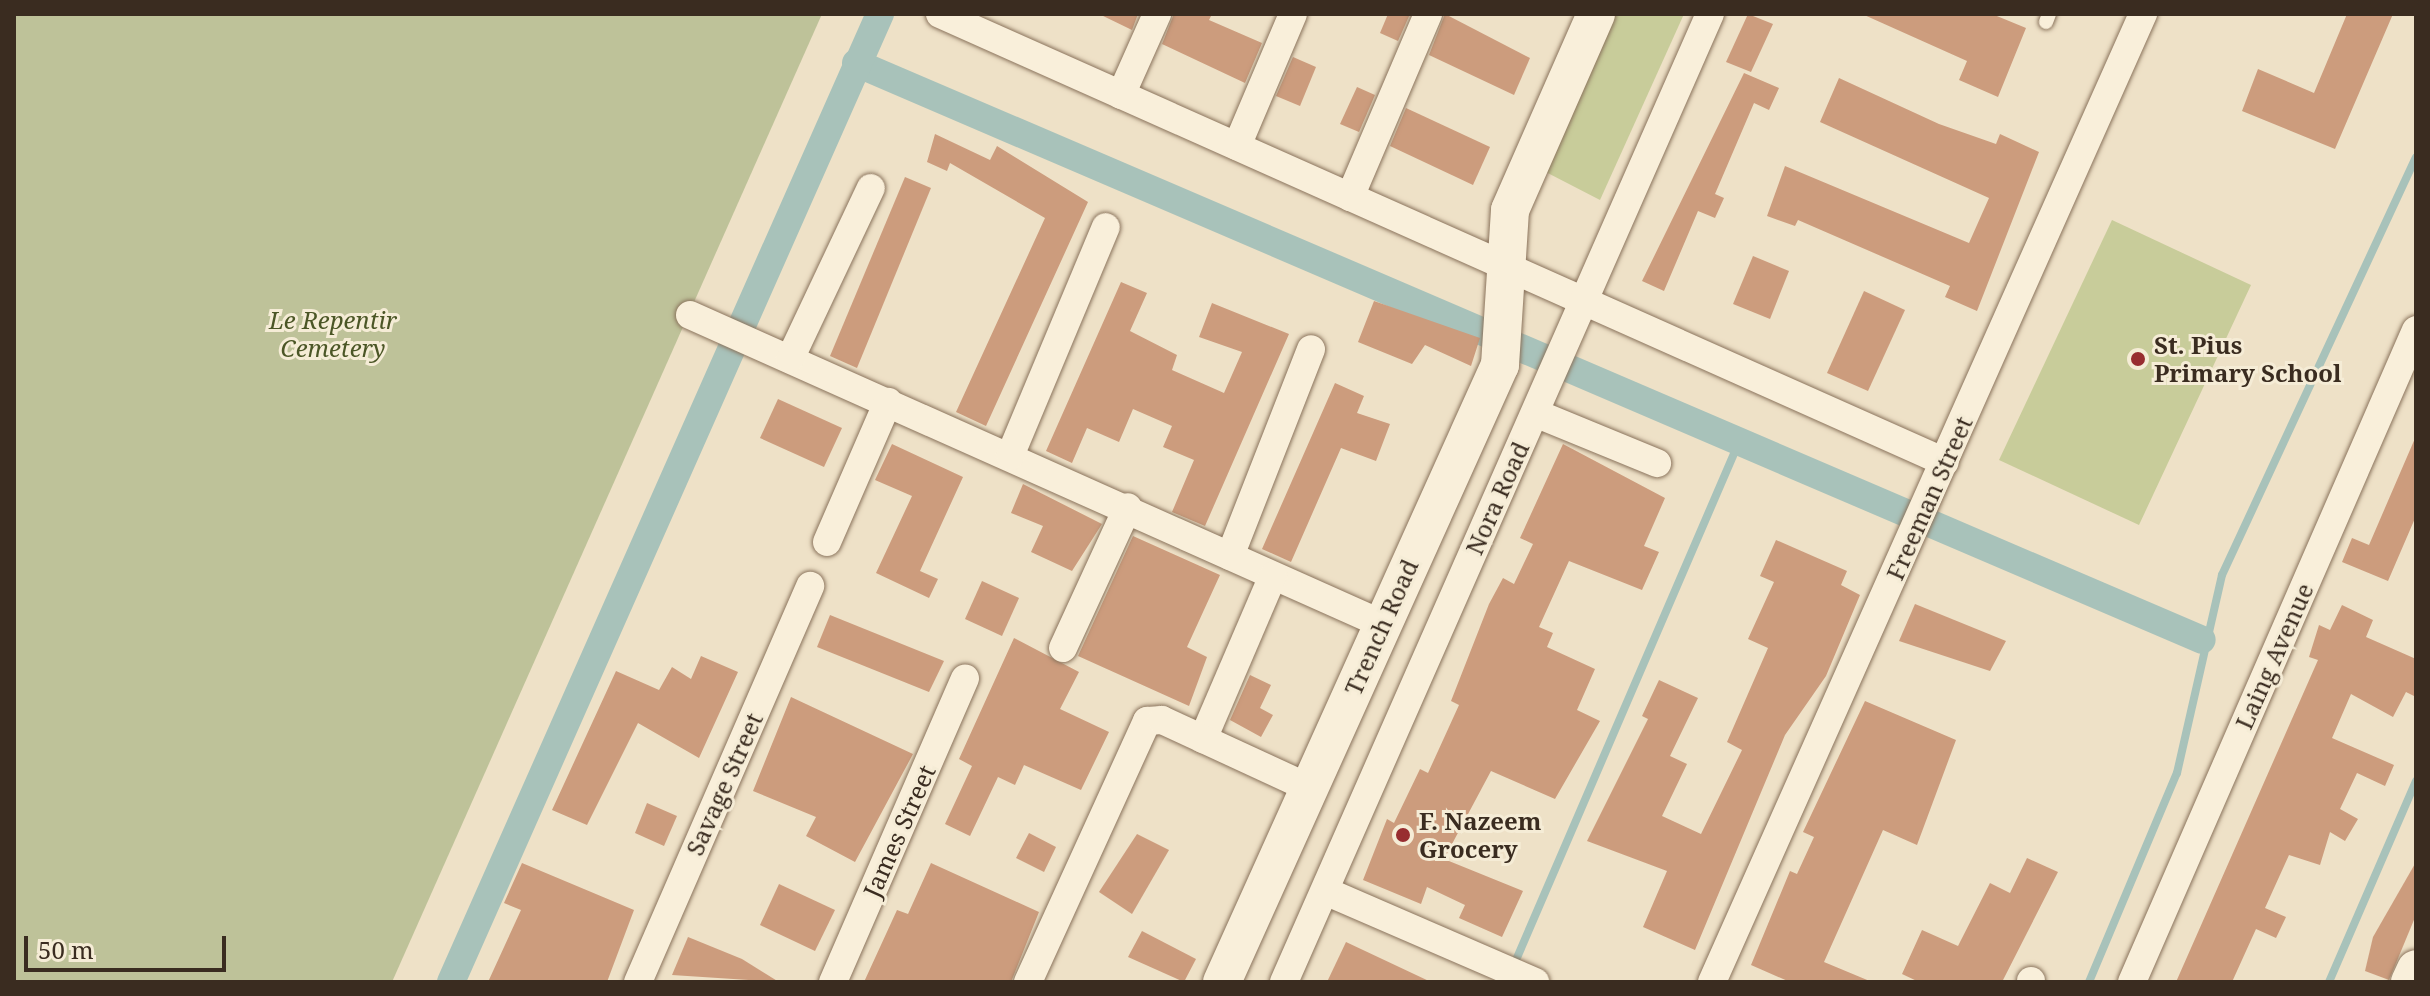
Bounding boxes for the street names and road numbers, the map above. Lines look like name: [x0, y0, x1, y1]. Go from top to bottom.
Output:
street label: Freeman Street: [1880, 412, 1978, 584]
street label: Nora Road: [1459, 437, 1535, 559]
street label: Trench Road: [1338, 555, 1424, 699]
street label: Laing Avenue: [2229, 579, 2319, 733]
street label: Savage Street: [680, 708, 768, 860]
street label: James Street: [857, 760, 941, 902]

